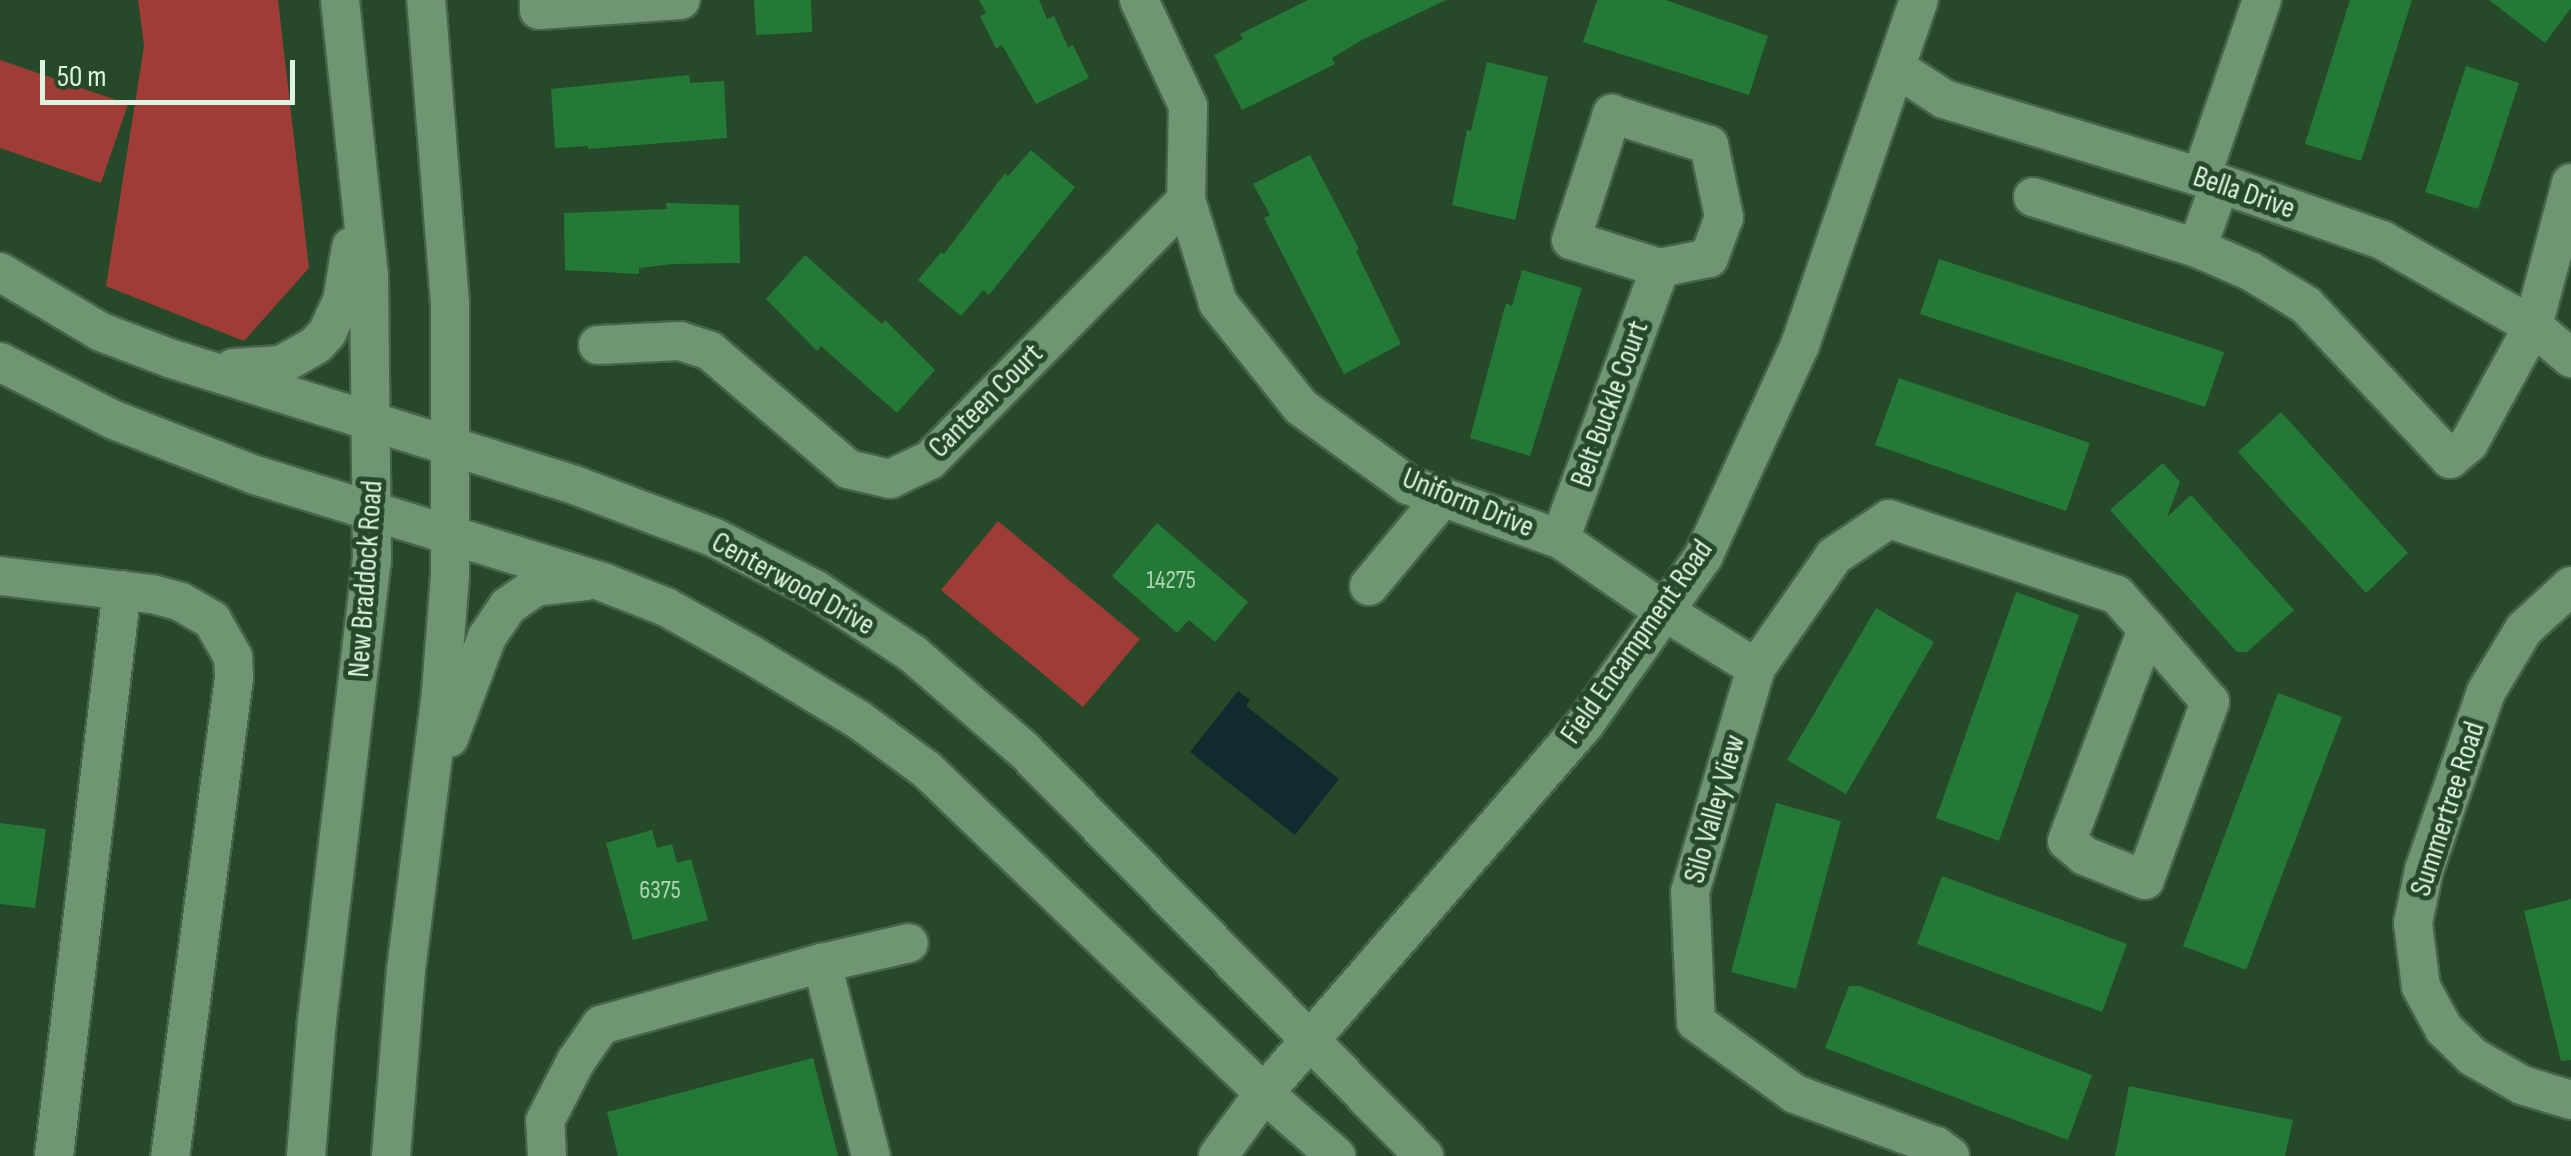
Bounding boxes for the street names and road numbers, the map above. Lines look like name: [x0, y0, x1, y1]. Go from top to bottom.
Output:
street label: Bella Drive: [2188, 159, 2300, 227]
street label: Belt Buckle Court: [1563, 316, 1657, 492]
street label: Canteen Court: [921, 336, 1051, 466]
street label: Uniform Drive: [1397, 460, 1539, 546]
street label: New Braddock Road: [341, 479, 391, 679]
street label: Centerwood Drive: [705, 524, 881, 644]
street label: Field Encampment Road: [1553, 533, 1721, 751]
street label: Summertree Road: [2403, 717, 2493, 901]
street label: Silo Valley View: [1677, 731, 1753, 887]

